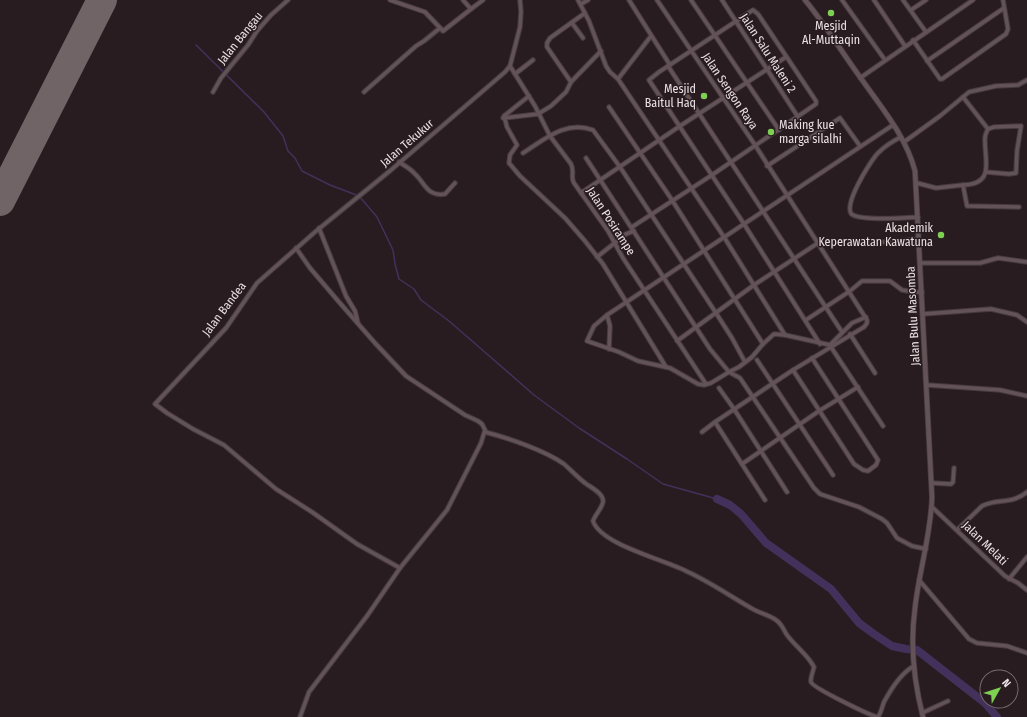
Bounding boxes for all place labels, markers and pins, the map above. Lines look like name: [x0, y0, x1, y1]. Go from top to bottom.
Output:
marker: Mesjid Al-Muttaqin: [826, 8, 836, 18]
place label: Mesjid Al-Muttaqin: [802, 19, 860, 47]
place label: Mesjid Baitul Haq: [645, 82, 696, 110]
marker: Mesjid Baitul Haq: [699, 91, 709, 101]
place label: Making kue marga silalhi: [779, 118, 842, 146]
marker: Making kue marga silalhi: [766, 127, 776, 137]
place label: Akademik Keperawatan Kawatuna: [818, 221, 933, 249]
marker: Akademik Keperawatan Kawatuna: [936, 230, 946, 240]

